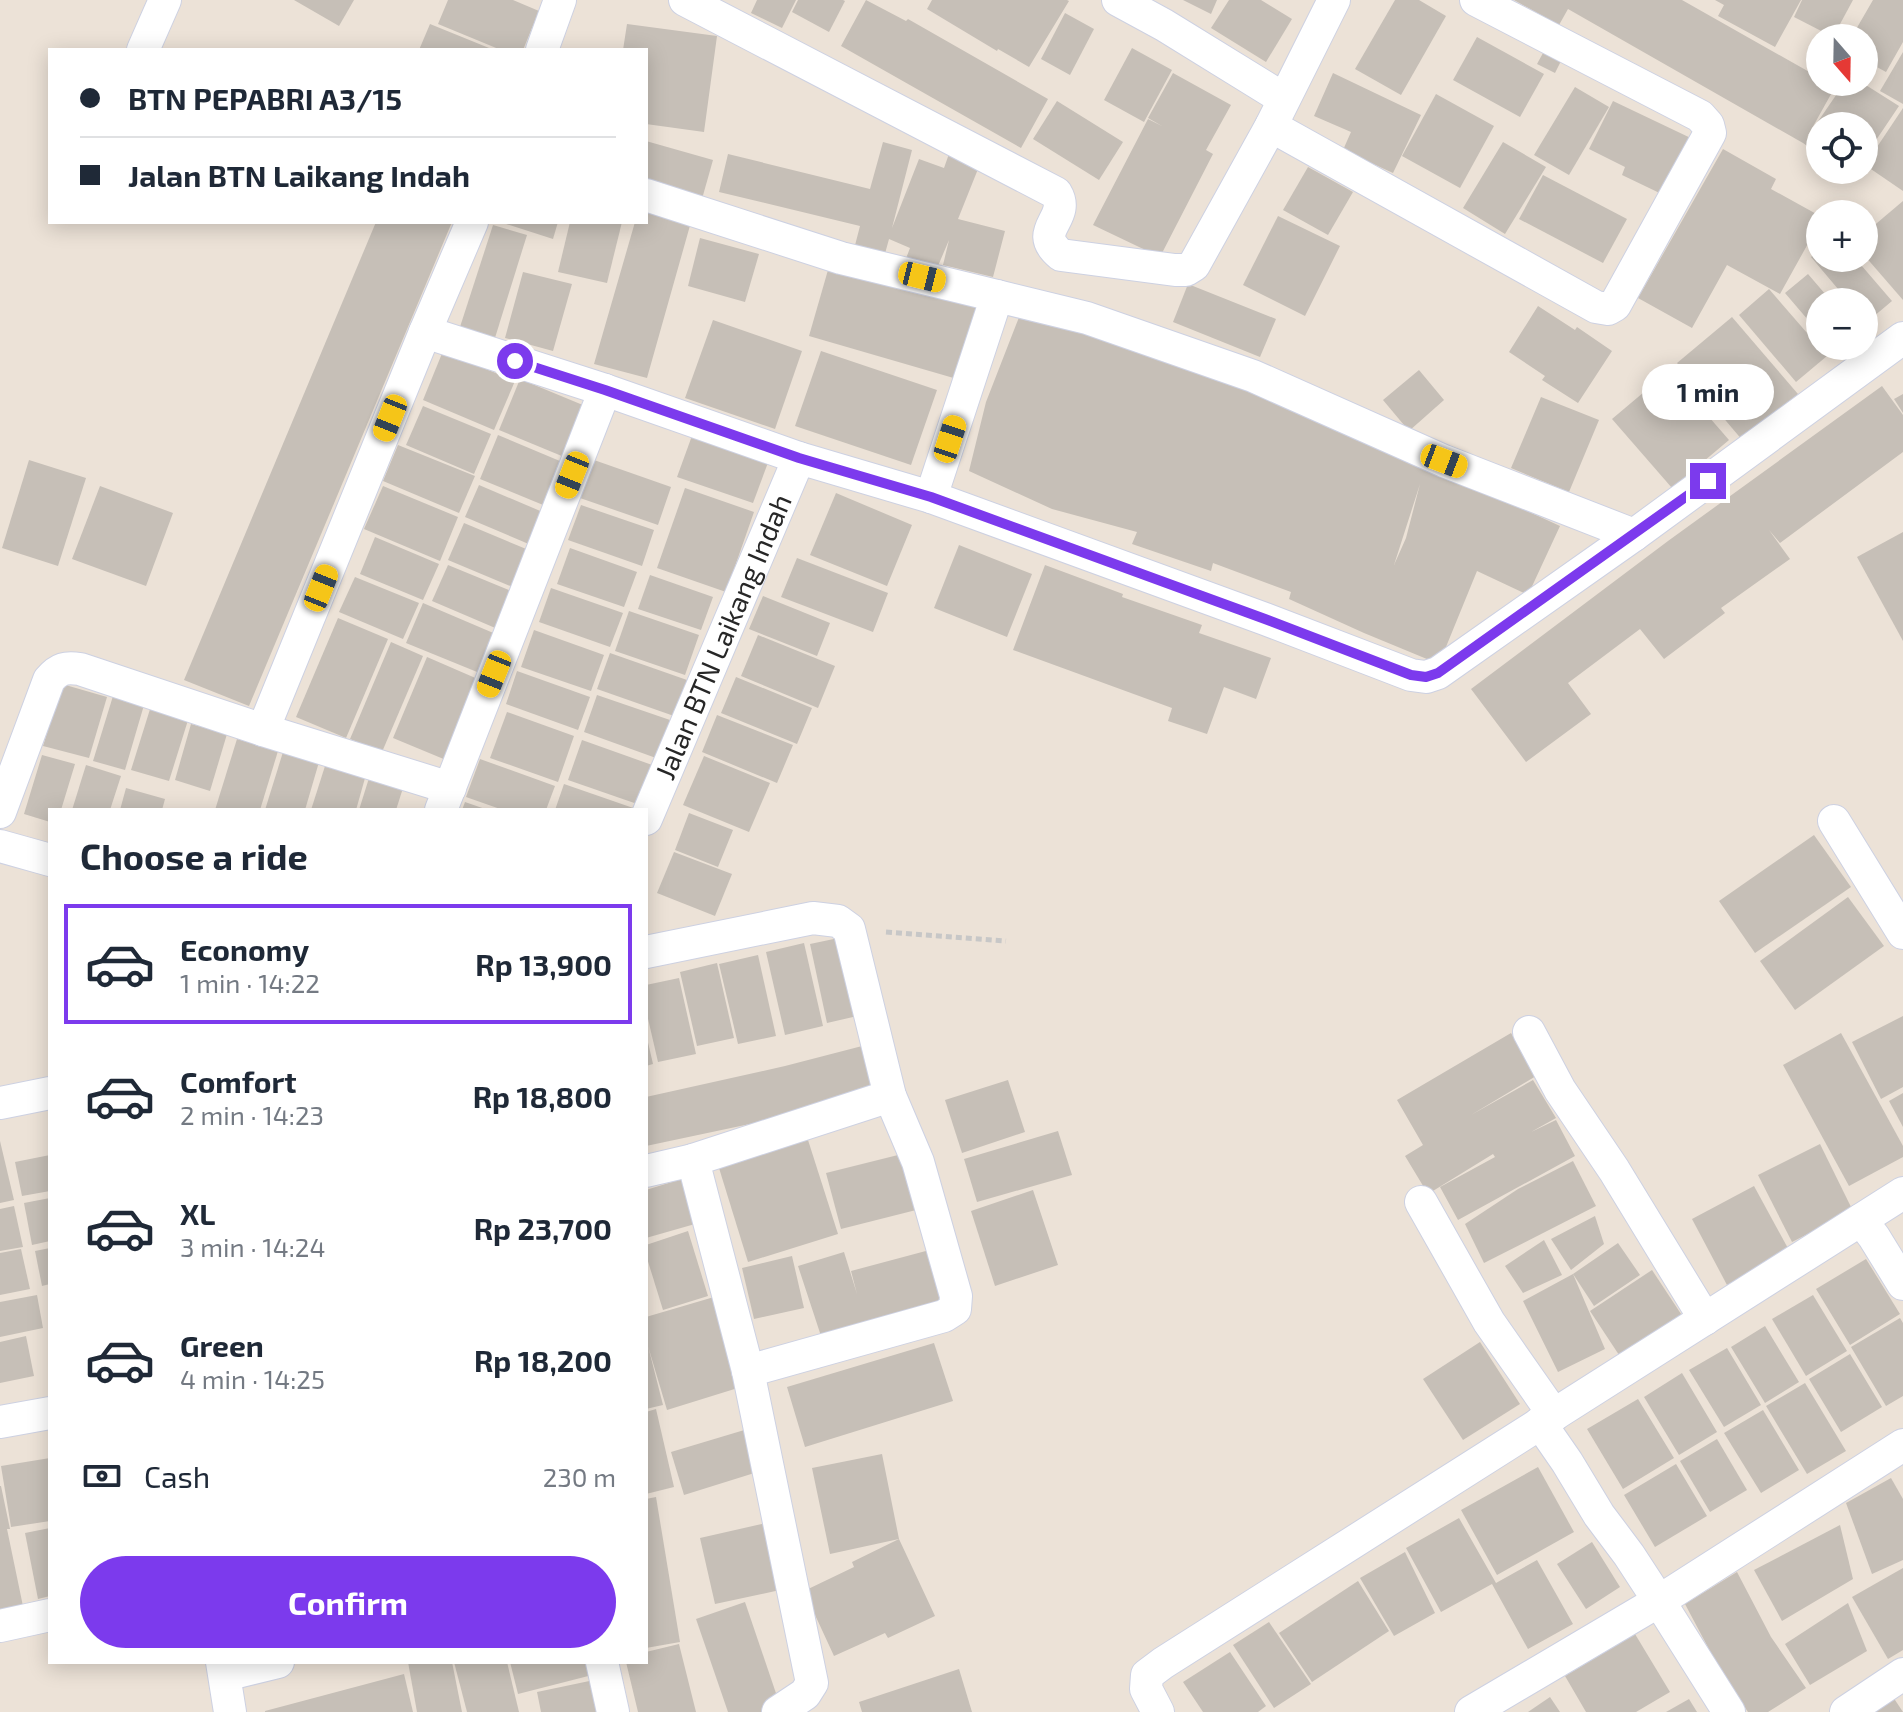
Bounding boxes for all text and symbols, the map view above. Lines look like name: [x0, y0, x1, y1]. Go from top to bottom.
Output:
north arrow: [1806, 24, 1878, 96]
map controls: [1806, 24, 1878, 360]
text: BTN PEPABRI A3/15: [128, 80, 402, 116]
button: locate: [1806, 112, 1878, 184]
text: Jalan BTN Laikang Indah: [128, 157, 470, 193]
button: +: [1806, 200, 1878, 272]
car: [896, 260, 948, 294]
button: −: [1806, 288, 1878, 360]
route start: [497, 343, 533, 379]
callout: 1 min: [1642, 365, 1774, 421]
text: 1 min: [1677, 376, 1739, 407]
car: [370, 391, 410, 445]
car: [931, 412, 969, 466]
car: [1417, 441, 1471, 481]
car: [552, 448, 592, 502]
route end: [1690, 463, 1726, 499]
street label: Jalan BTN Laikang Indah: [647, 489, 798, 784]
car: [301, 561, 341, 615]
car: [474, 647, 514, 701]
text: Choose a ride: [80, 834, 308, 877]
icon: car: [84, 928, 156, 1000]
text: Economy: [180, 931, 309, 967]
text: Rp 13,900: [475, 946, 612, 982]
text: 1 min · 14:22: [180, 967, 320, 998]
icon: car: [84, 1060, 156, 1132]
text: Comfort: [180, 1063, 297, 1099]
text: Rp 18,800: [473, 1078, 612, 1114]
text: 2 min · 14:23: [180, 1099, 324, 1130]
icon: car: [84, 1192, 156, 1264]
text: XL: [180, 1195, 215, 1231]
text: Rp 23,700: [474, 1210, 612, 1246]
text: 3 min · 14:24: [180, 1231, 325, 1262]
icon: car: [84, 1324, 156, 1396]
text: Green: [180, 1327, 264, 1363]
text: Rp 18,200: [474, 1342, 612, 1378]
text: 4 min · 14:25: [180, 1363, 325, 1394]
icon: cash: [80, 1454, 124, 1498]
text: Cash: [144, 1458, 210, 1494]
text: 230 m: [543, 1461, 616, 1492]
button: Confirm: [80, 1556, 616, 1648]

